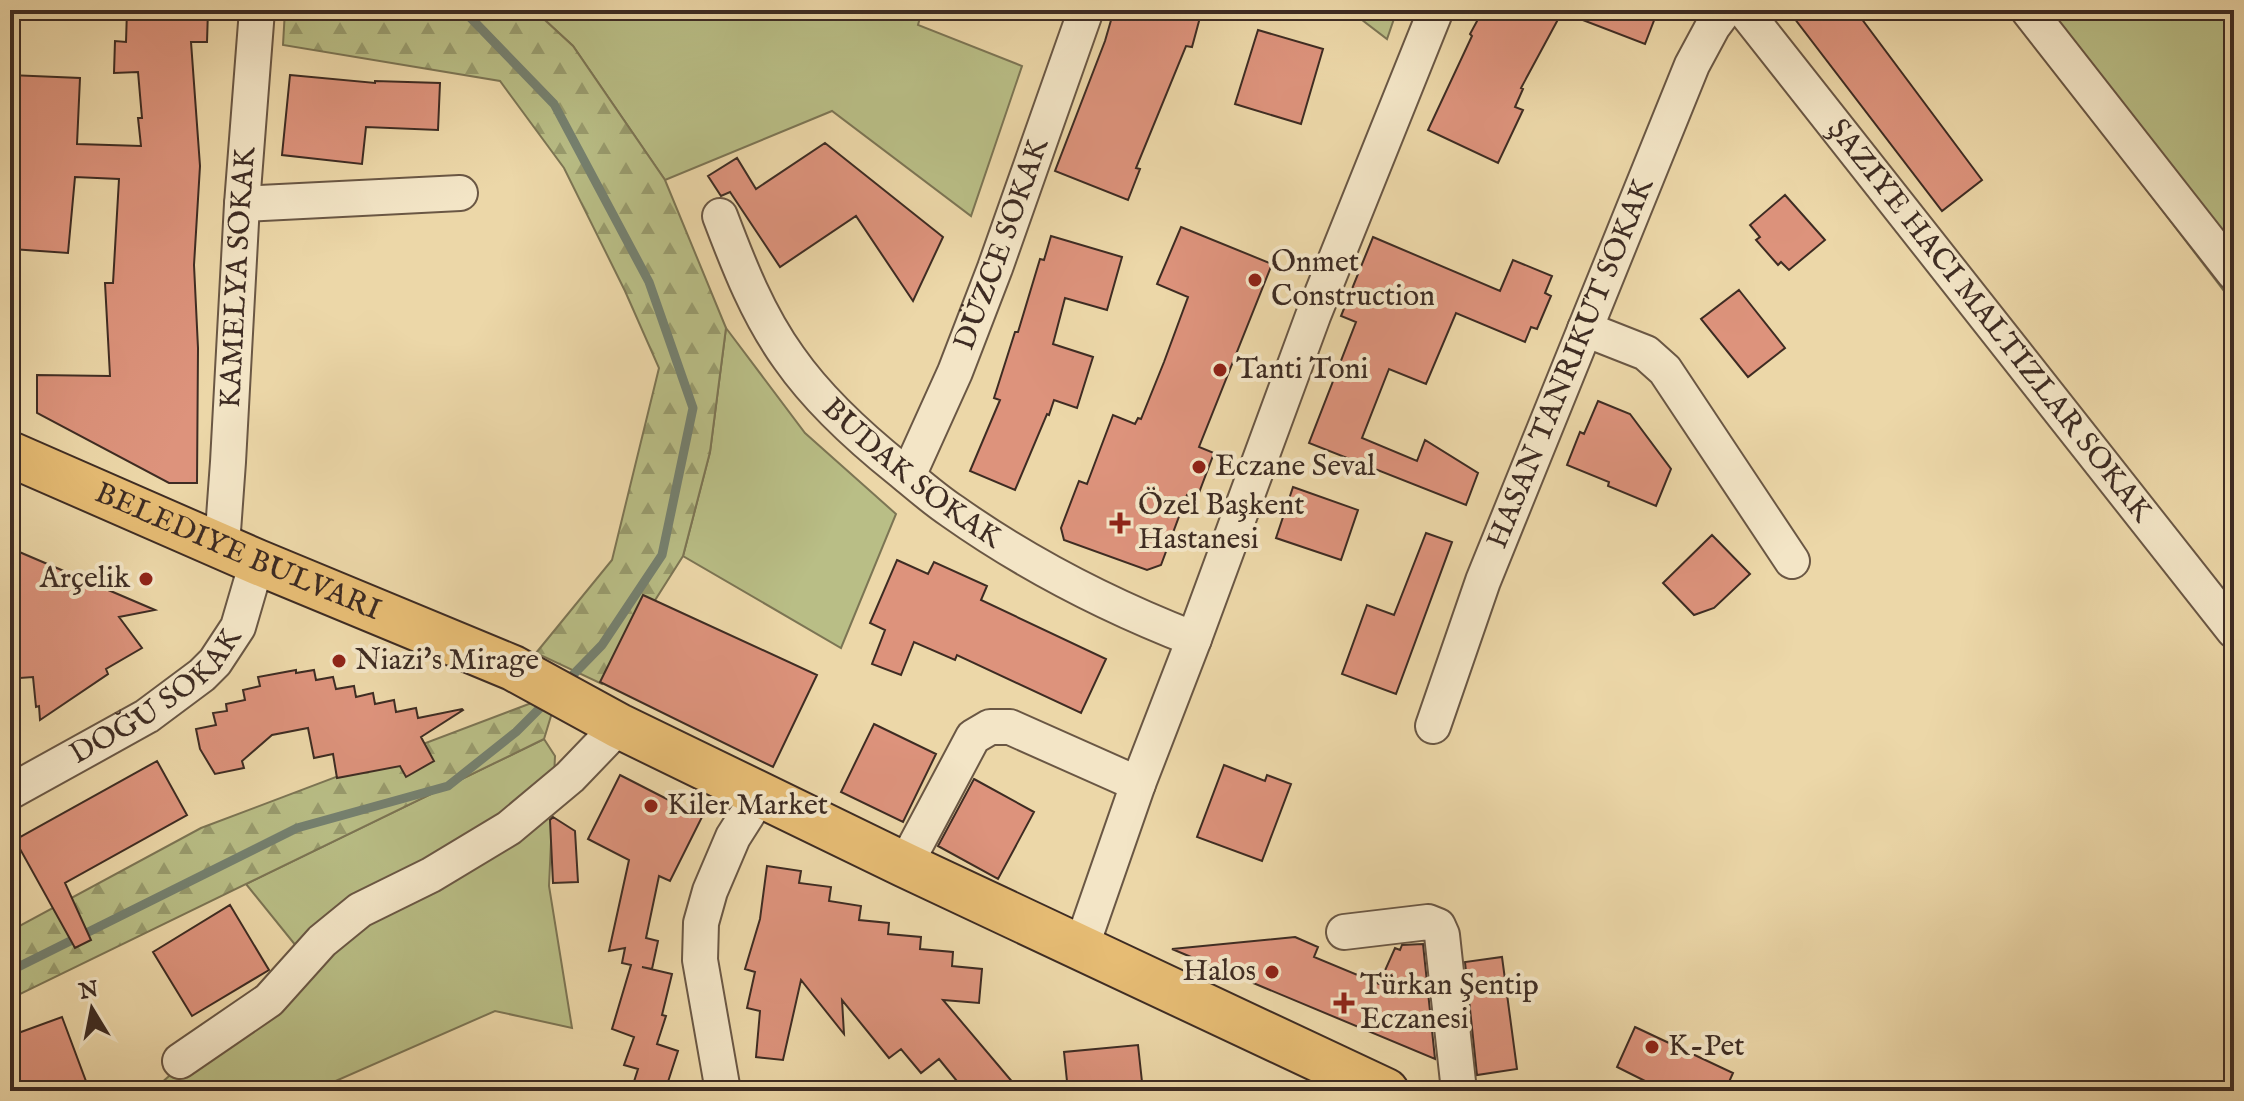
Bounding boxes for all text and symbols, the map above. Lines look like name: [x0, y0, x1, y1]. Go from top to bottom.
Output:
street label: ŞAZIYE HACI MALTIZLAR SOKAK: [1818, 111, 2160, 531]
street label: DÜZCE SOKAK: [946, 133, 1058, 356]
street label: KAMELYA SOKAK: [212, 145, 265, 409]
street label: HASAN TANRIKUT SOKAK: [1479, 172, 1663, 554]
place label: Onmet Construction: [1271, 244, 1435, 316]
marker: Onmet Construction: [1246, 271, 1264, 289]
place label: Tanti Toni: [1236, 351, 1369, 389]
marker: Tanti Toni: [1211, 361, 1229, 379]
street label: BUDAK SOKAK: [813, 391, 1009, 558]
place label: Eczane Seval: [1215, 448, 1376, 486]
marker: Eczane Seval: [1190, 458, 1208, 476]
street label: BELEDIYE BULVARI: [89, 474, 386, 630]
place label: Özel Başkent Hastanesi: [1138, 487, 1304, 559]
marker: Özel Başkent Hastanesi: [1109, 512, 1131, 534]
place label: Arçelik: [39, 560, 131, 598]
marker: Arçelik: [137, 570, 155, 588]
street label: DOĞU SOKAK: [64, 621, 251, 774]
place label: Niazi's Mirage: [355, 642, 539, 680]
marker: Niazi's Mirage: [330, 652, 348, 670]
place label: Kiler Market: [667, 787, 828, 825]
marker: Kiler Market: [642, 797, 660, 815]
place label: Halos: [1183, 953, 1256, 991]
marker: Halos: [1263, 963, 1281, 981]
place label: Türkan Şentip Eczanesi: [1360, 967, 1539, 1039]
north arrow: [52, 969, 132, 1049]
text: N: [76, 976, 101, 1007]
marker: Türkan Şentip Eczanesi: [1335, 994, 1353, 1012]
place label: K-Pet: [1668, 1028, 1745, 1066]
marker: K-Pet: [1643, 1038, 1661, 1056]

